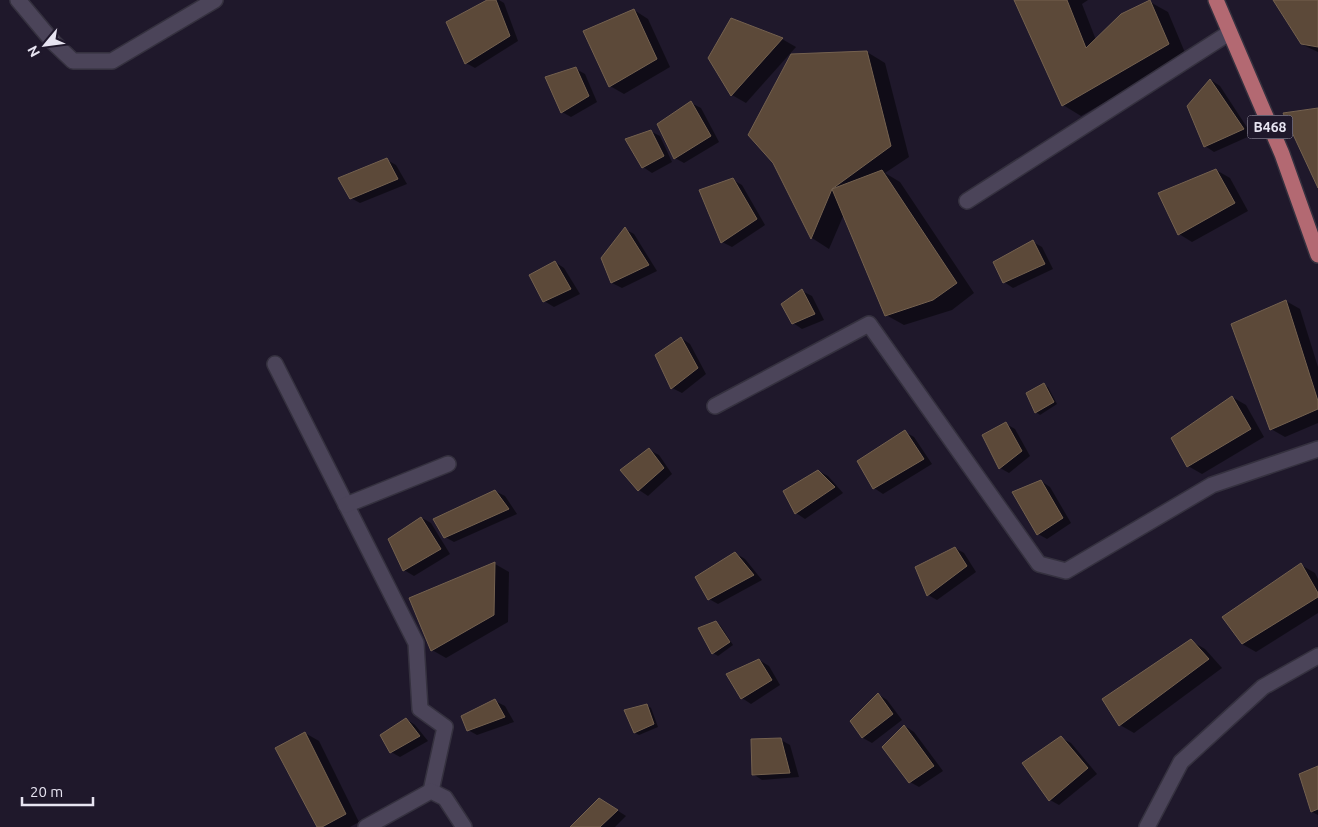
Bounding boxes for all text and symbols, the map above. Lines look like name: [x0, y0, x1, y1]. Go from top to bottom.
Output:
north arrow: [20, 20, 70, 70]
text: N: [24, 43, 43, 60]
road number: B468: [1248, 115, 1292, 138]
scale bar: [22, 774, 94, 806]
text: 20 m: [30, 783, 63, 800]

